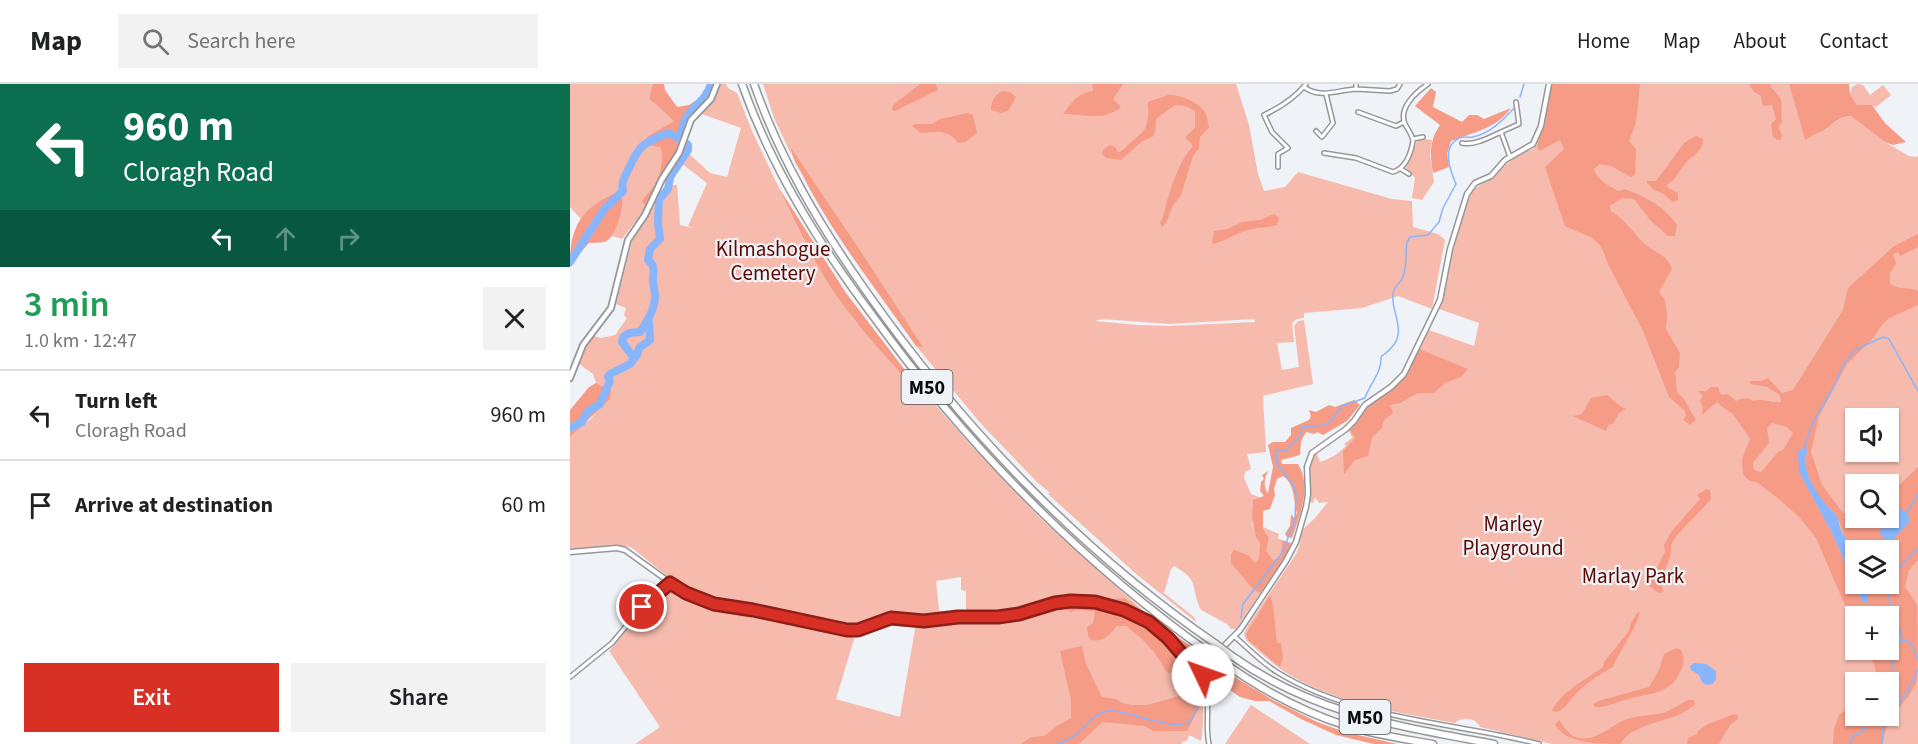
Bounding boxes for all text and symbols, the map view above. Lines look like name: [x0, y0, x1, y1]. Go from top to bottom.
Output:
search box: [118, 14, 538, 68]
text: Map: [30, 21, 82, 61]
icon: search: [139, 25, 172, 58]
text: Search here: [187, 25, 296, 57]
text: Home: [1577, 26, 1630, 56]
text: Map: [1663, 26, 1701, 56]
text: About: [1734, 26, 1786, 56]
text: Contact: [1819, 26, 1888, 56]
text: 960 m: [123, 97, 234, 157]
icon: left: [24, 108, 102, 186]
text: Cloragh Road: [123, 153, 274, 192]
icon: left: [206, 222, 239, 255]
icon: ahead: [269, 222, 302, 255]
icon: right: [332, 222, 365, 255]
park label: Kilmashogue Cemetery: [716, 234, 830, 288]
text: 3 min: [24, 279, 110, 330]
button: close: [483, 287, 546, 350]
text: 1.0 km · 12:47: [24, 327, 137, 355]
road number: M50: [902, 370, 952, 404]
text: Turn left: [75, 385, 157, 417]
icon: left: [24, 399, 57, 432]
text: 960 m: [491, 399, 546, 431]
map controls: [1845, 408, 1899, 726]
button: sound: [1845, 408, 1899, 462]
text: Cloragh Road: [75, 417, 187, 445]
button: search: [1845, 474, 1899, 528]
icon: arrive: [24, 489, 57, 522]
text: Arrive at destination: [75, 489, 273, 521]
text: 60 m: [501, 489, 546, 521]
park label: Marley Playground: [1462, 509, 1564, 563]
button: layers: [1845, 540, 1899, 594]
park label: Marlay Park: [1582, 561, 1685, 591]
pin: [616, 581, 667, 632]
icon: arrive: [625, 590, 658, 623]
button: +: [1845, 606, 1899, 660]
position arrow: [1171, 643, 1235, 707]
button: Exit: [24, 663, 279, 732]
button: Share: [291, 663, 546, 732]
button: −: [1845, 672, 1899, 726]
road number: M50: [1340, 700, 1390, 734]

